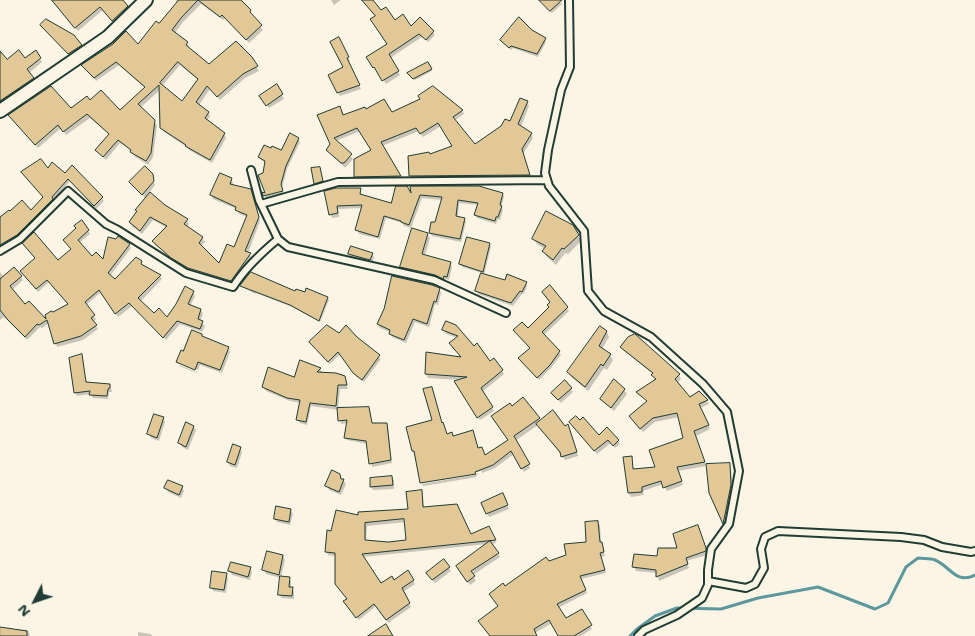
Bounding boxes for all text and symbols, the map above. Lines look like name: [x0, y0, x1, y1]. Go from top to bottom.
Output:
north arrow: [10, 576, 60, 626]
text: N: [13, 601, 34, 621]

